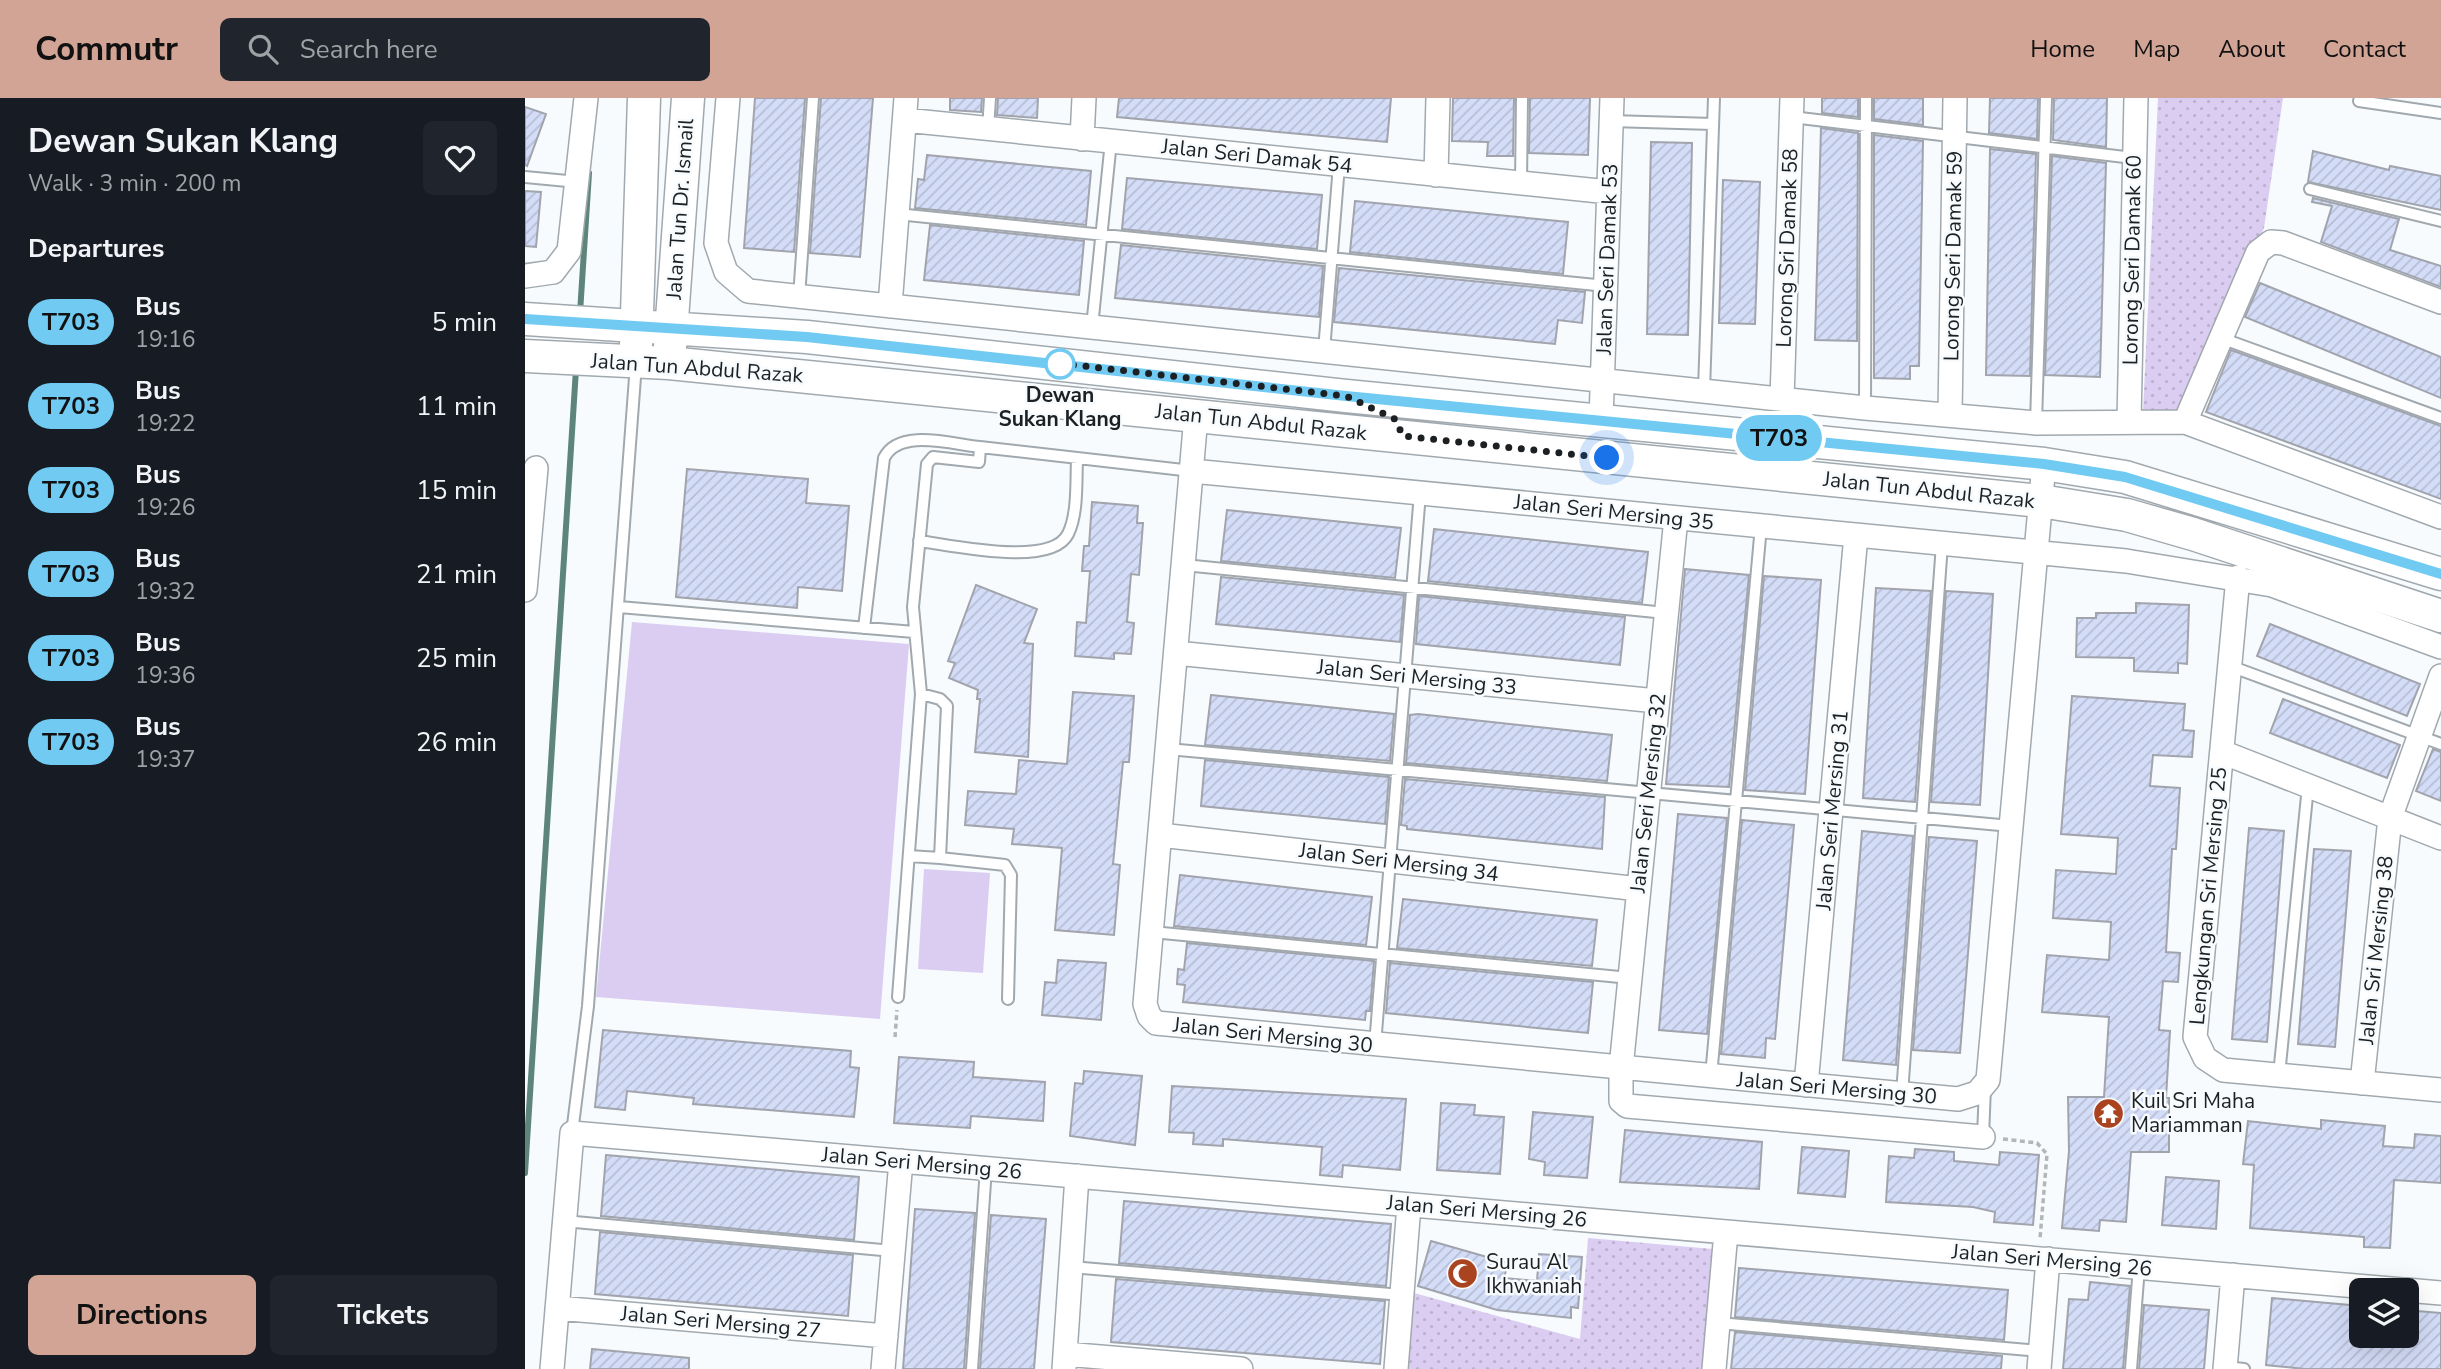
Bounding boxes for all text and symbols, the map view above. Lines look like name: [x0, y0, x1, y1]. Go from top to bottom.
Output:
search box: [220, 18, 710, 81]
text: Commutr: [35, 27, 178, 72]
icon: search: [244, 30, 282, 68]
text: Search here: [300, 32, 438, 67]
text: Home: [2030, 33, 2095, 65]
text: Map: [2133, 33, 2180, 65]
text: About: [2218, 33, 2285, 65]
text: Contact: [2323, 33, 2406, 65]
street label: Jalan Tun Dr. Ismail: [660, 117, 700, 301]
text: Dewan Sukan Klang: [28, 119, 338, 164]
button: heart: [423, 121, 497, 195]
street label: Jalan Seri Damak 54: [1159, 132, 1354, 180]
street label: Lorong Sri Damak 58: [1770, 148, 1804, 348]
street label: Lorong Seri Damak 59: [1937, 151, 1969, 361]
street label: Lorong Seri Damak 60: [2116, 155, 2148, 365]
street label: Jalan Seri Damak 53: [1590, 163, 1624, 356]
text: Walk · 3 min · 200 m: [28, 168, 241, 199]
text: Departures: [28, 231, 164, 266]
text: Bus: [135, 289, 181, 324]
text: 5 min: [432, 305, 497, 340]
text: T703: [42, 306, 100, 338]
text: 19:16: [135, 324, 196, 355]
street label: Jalan Tun Abdul Razak: [589, 347, 804, 389]
marker: Dewan Sukan Klang: [1045, 349, 1075, 379]
text: Bus: [135, 373, 181, 408]
place label: Dewan Sukan Klang: [998, 381, 1122, 433]
text: 11 min: [416, 389, 497, 424]
text: T703: [42, 390, 100, 422]
street label: Jalan Tun Abdul Razak: [1153, 397, 1369, 447]
text: 19:22: [135, 408, 196, 439]
line badge: T703: [1730, 415, 1828, 461]
text: T703: [1750, 422, 1808, 454]
your location: [1589, 440, 1624, 475]
text: Bus: [135, 457, 181, 492]
street label: Jalan Tun Abdul Razak: [1821, 465, 2037, 515]
text: 15 min: [416, 473, 497, 508]
text: T703: [42, 474, 100, 506]
street label: Jalan Seri Mersing 35: [1512, 487, 1715, 536]
text: 19:26: [135, 492, 196, 523]
text: Bus: [135, 541, 181, 576]
text: 21 min: [416, 557, 497, 592]
text: T703: [42, 558, 100, 590]
text: 19:32: [135, 576, 196, 607]
text: Bus: [135, 625, 181, 660]
text: 25 min: [416, 641, 497, 676]
text: T703: [42, 642, 100, 674]
street label: Jalan Seri Mersing 33: [1315, 652, 1518, 701]
text: 19:36: [135, 660, 196, 691]
street label: Jalan Seri Mersing 32: [1623, 692, 1672, 895]
text: Bus: [135, 709, 181, 744]
street label: Jalan Seri Mersing 31: [1809, 709, 1855, 912]
text: 26 min: [416, 725, 497, 760]
text: T703: [42, 726, 100, 758]
text: 19:37: [135, 744, 196, 775]
street label: Lengkungan Sri Mersing 25: [2183, 766, 2233, 1026]
street label: Jalan Seri Mersing 34: [1297, 836, 1500, 888]
street label: Jalan Sri Mersing 38: [2352, 854, 2400, 1047]
street label: Jalan Seri Mersing 30: [1171, 1010, 1374, 1059]
street label: Jalan Seri Mersing 30: [1735, 1065, 1938, 1111]
place label: Kuil Sri Maha Mariamman: [2131, 1087, 2255, 1139]
temple icon: Kuil Sri Maha Mariamman: [2091, 1096, 2125, 1130]
street label: Jalan Seri Mersing 26: [820, 1140, 1023, 1186]
street label: Jalan Seri Mersing 26: [1385, 1188, 1588, 1234]
street label: Jalan Seri Mersing 26: [1950, 1237, 2153, 1283]
place label: Surau Al Ikhwaniah: [1486, 1248, 1582, 1300]
mosque icon: Surau Al Ikhwaniah: [1446, 1257, 1480, 1291]
button: Directions: [28, 1275, 256, 1355]
button: Tickets: [270, 1275, 497, 1355]
map controls: [2349, 1278, 2419, 1348]
button: layers: [2349, 1278, 2419, 1348]
street label: Jalan Seri Mersing 27: [619, 1299, 822, 1345]

